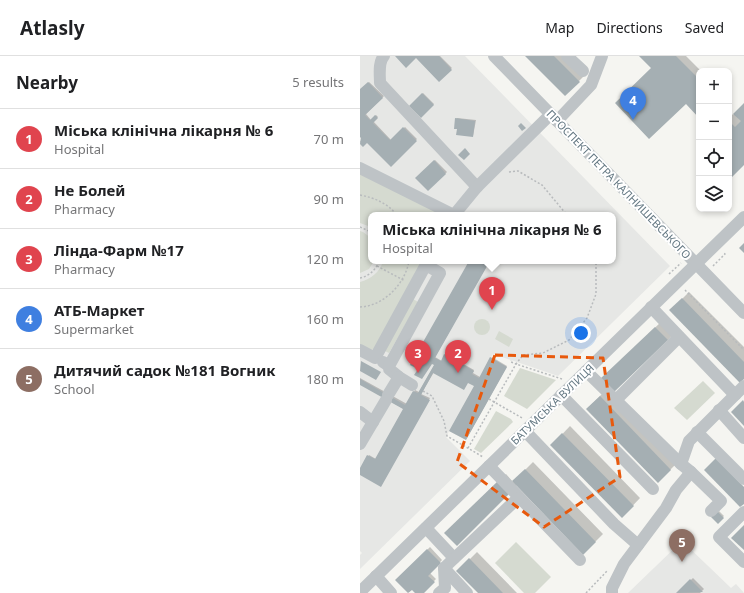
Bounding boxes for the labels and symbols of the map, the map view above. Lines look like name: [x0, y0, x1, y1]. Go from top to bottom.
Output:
pin: 4: [620, 87, 646, 120]
street label: ПРОСПЕКТ ПЕТРА КАЛНИШЕВСЬКОГО: [544, 106, 694, 262]
pin: 1: [479, 277, 505, 310]
your location: [571, 323, 591, 343]
pin: 3: [405, 340, 431, 373]
pin: 2: [445, 340, 471, 373]
street label: БАТУМСЬКА ВУЛИЦЯ: [507, 360, 597, 448]
pin: 5: [669, 529, 695, 562]

